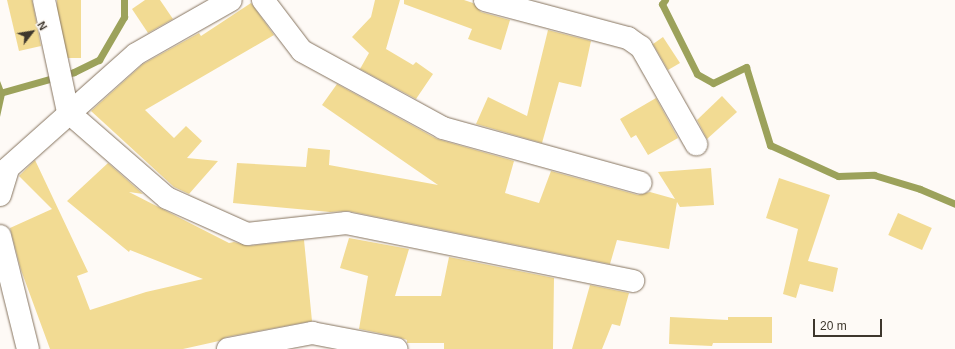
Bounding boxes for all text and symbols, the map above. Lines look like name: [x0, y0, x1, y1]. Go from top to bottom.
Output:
north arrow: [12, 12, 52, 52]
text: N: [35, 19, 49, 32]
scale bar: [815, 311, 884, 337]
text: 20 m: [820, 319, 847, 333]

